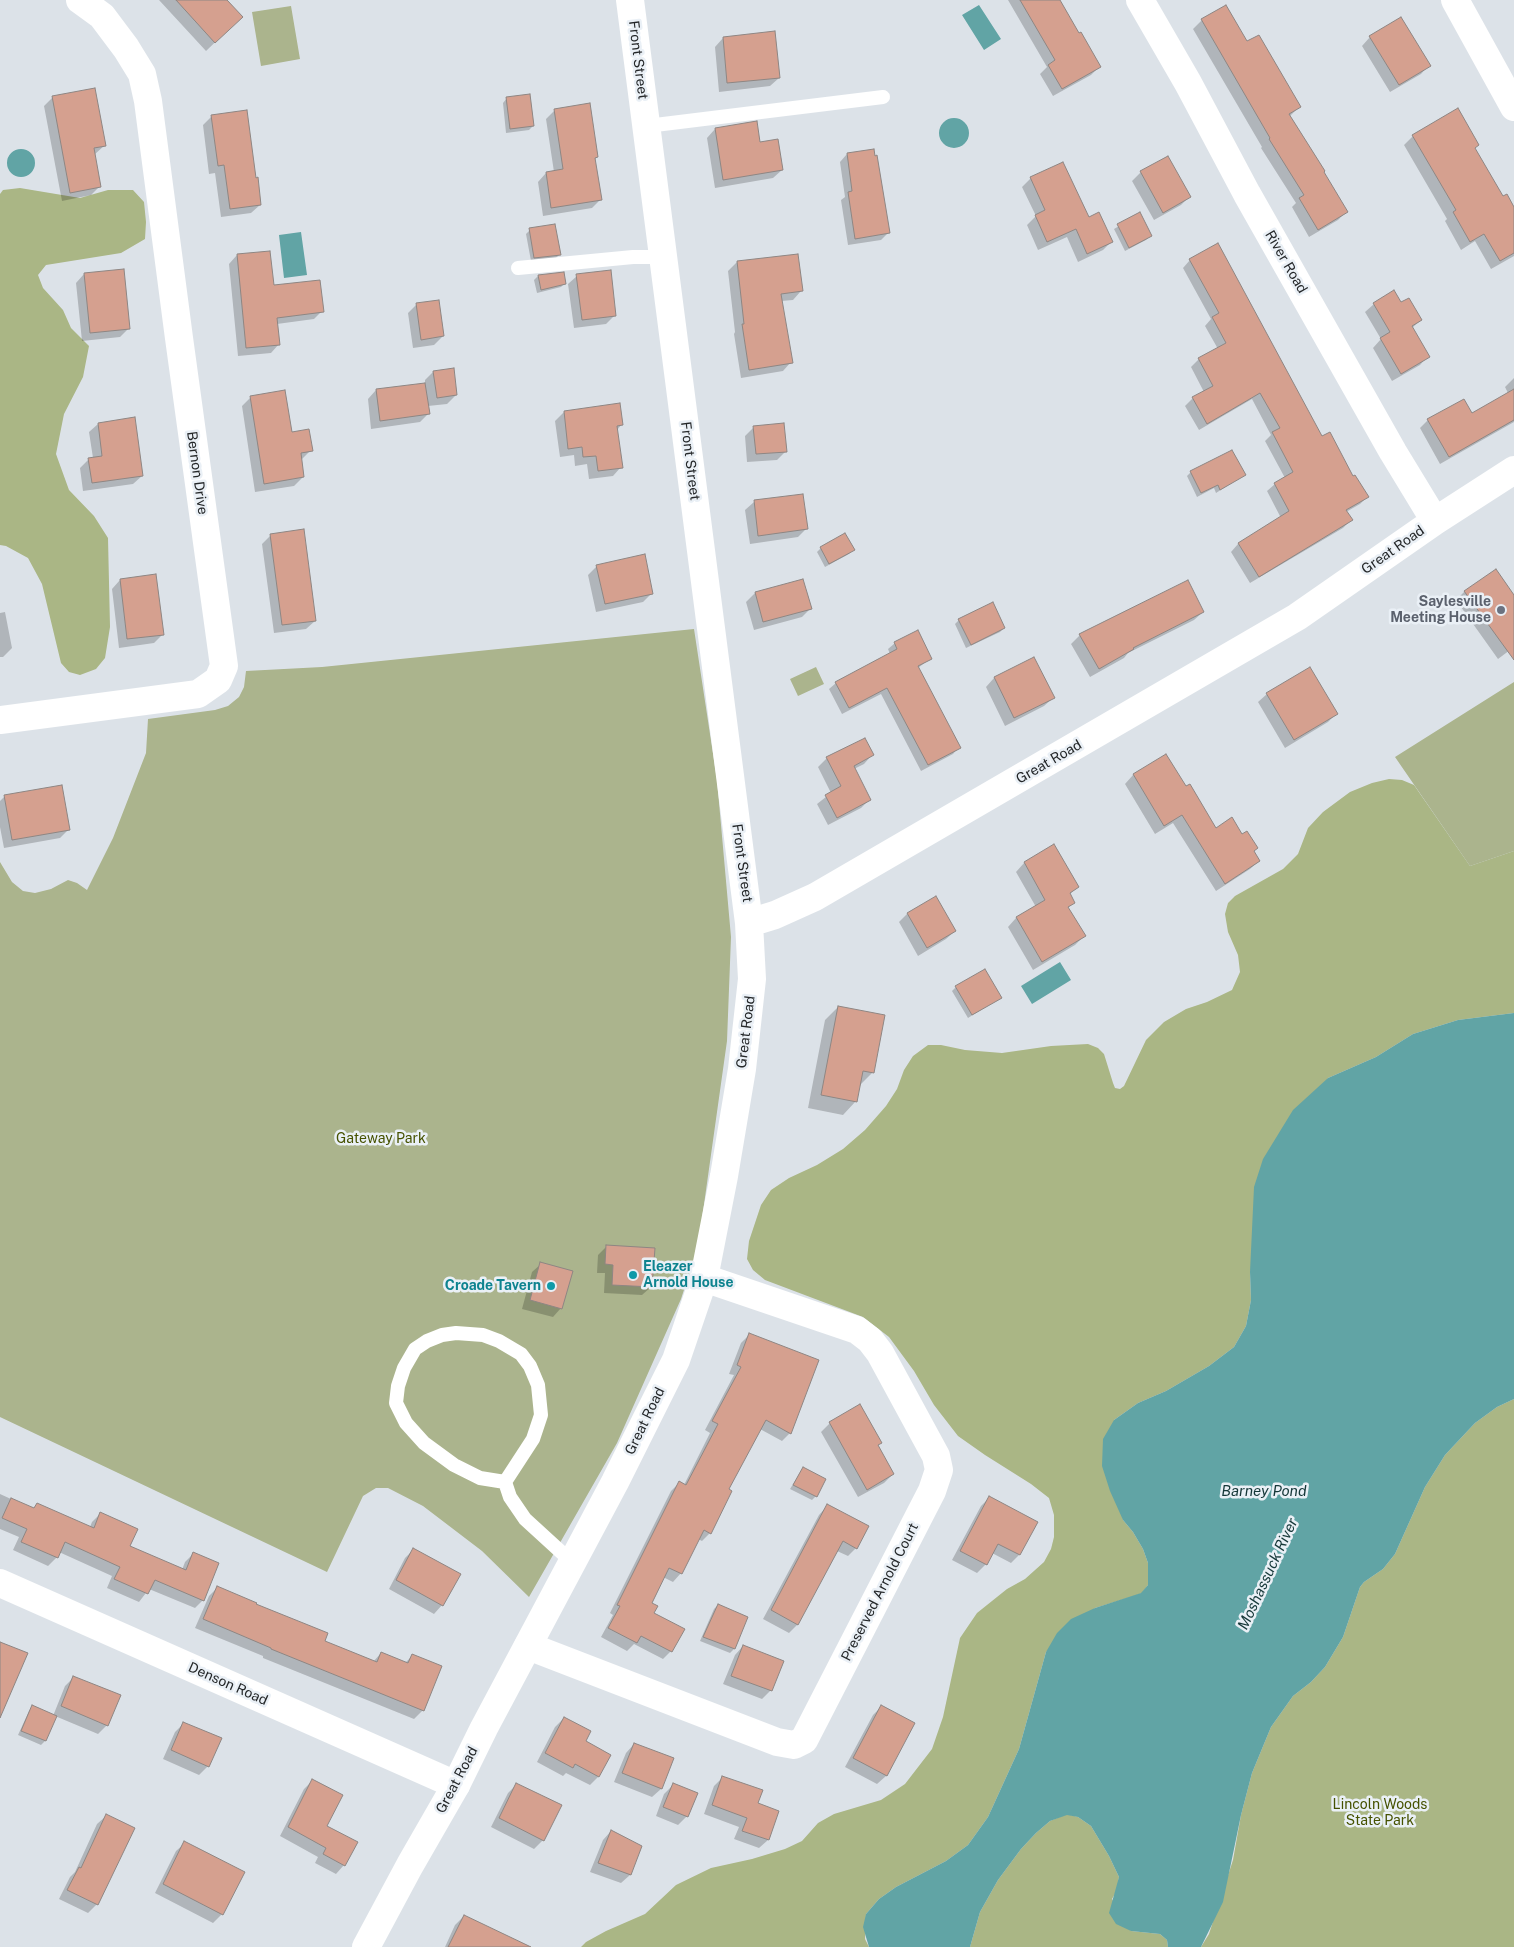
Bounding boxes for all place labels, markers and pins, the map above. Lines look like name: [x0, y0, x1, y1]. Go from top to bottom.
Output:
place label: Saylesville Meeting House: [1390, 594, 1491, 626]
marker: Saylesville Meeting House: [1495, 604, 1507, 616]
place label: Eleazer Arnold House: [643, 1259, 734, 1292]
marker: Eleazer Arnold House: [627, 1269, 639, 1281]
place label: Croade Tavern: [445, 1278, 541, 1294]
marker: Croade Tavern: [545, 1280, 557, 1292]

